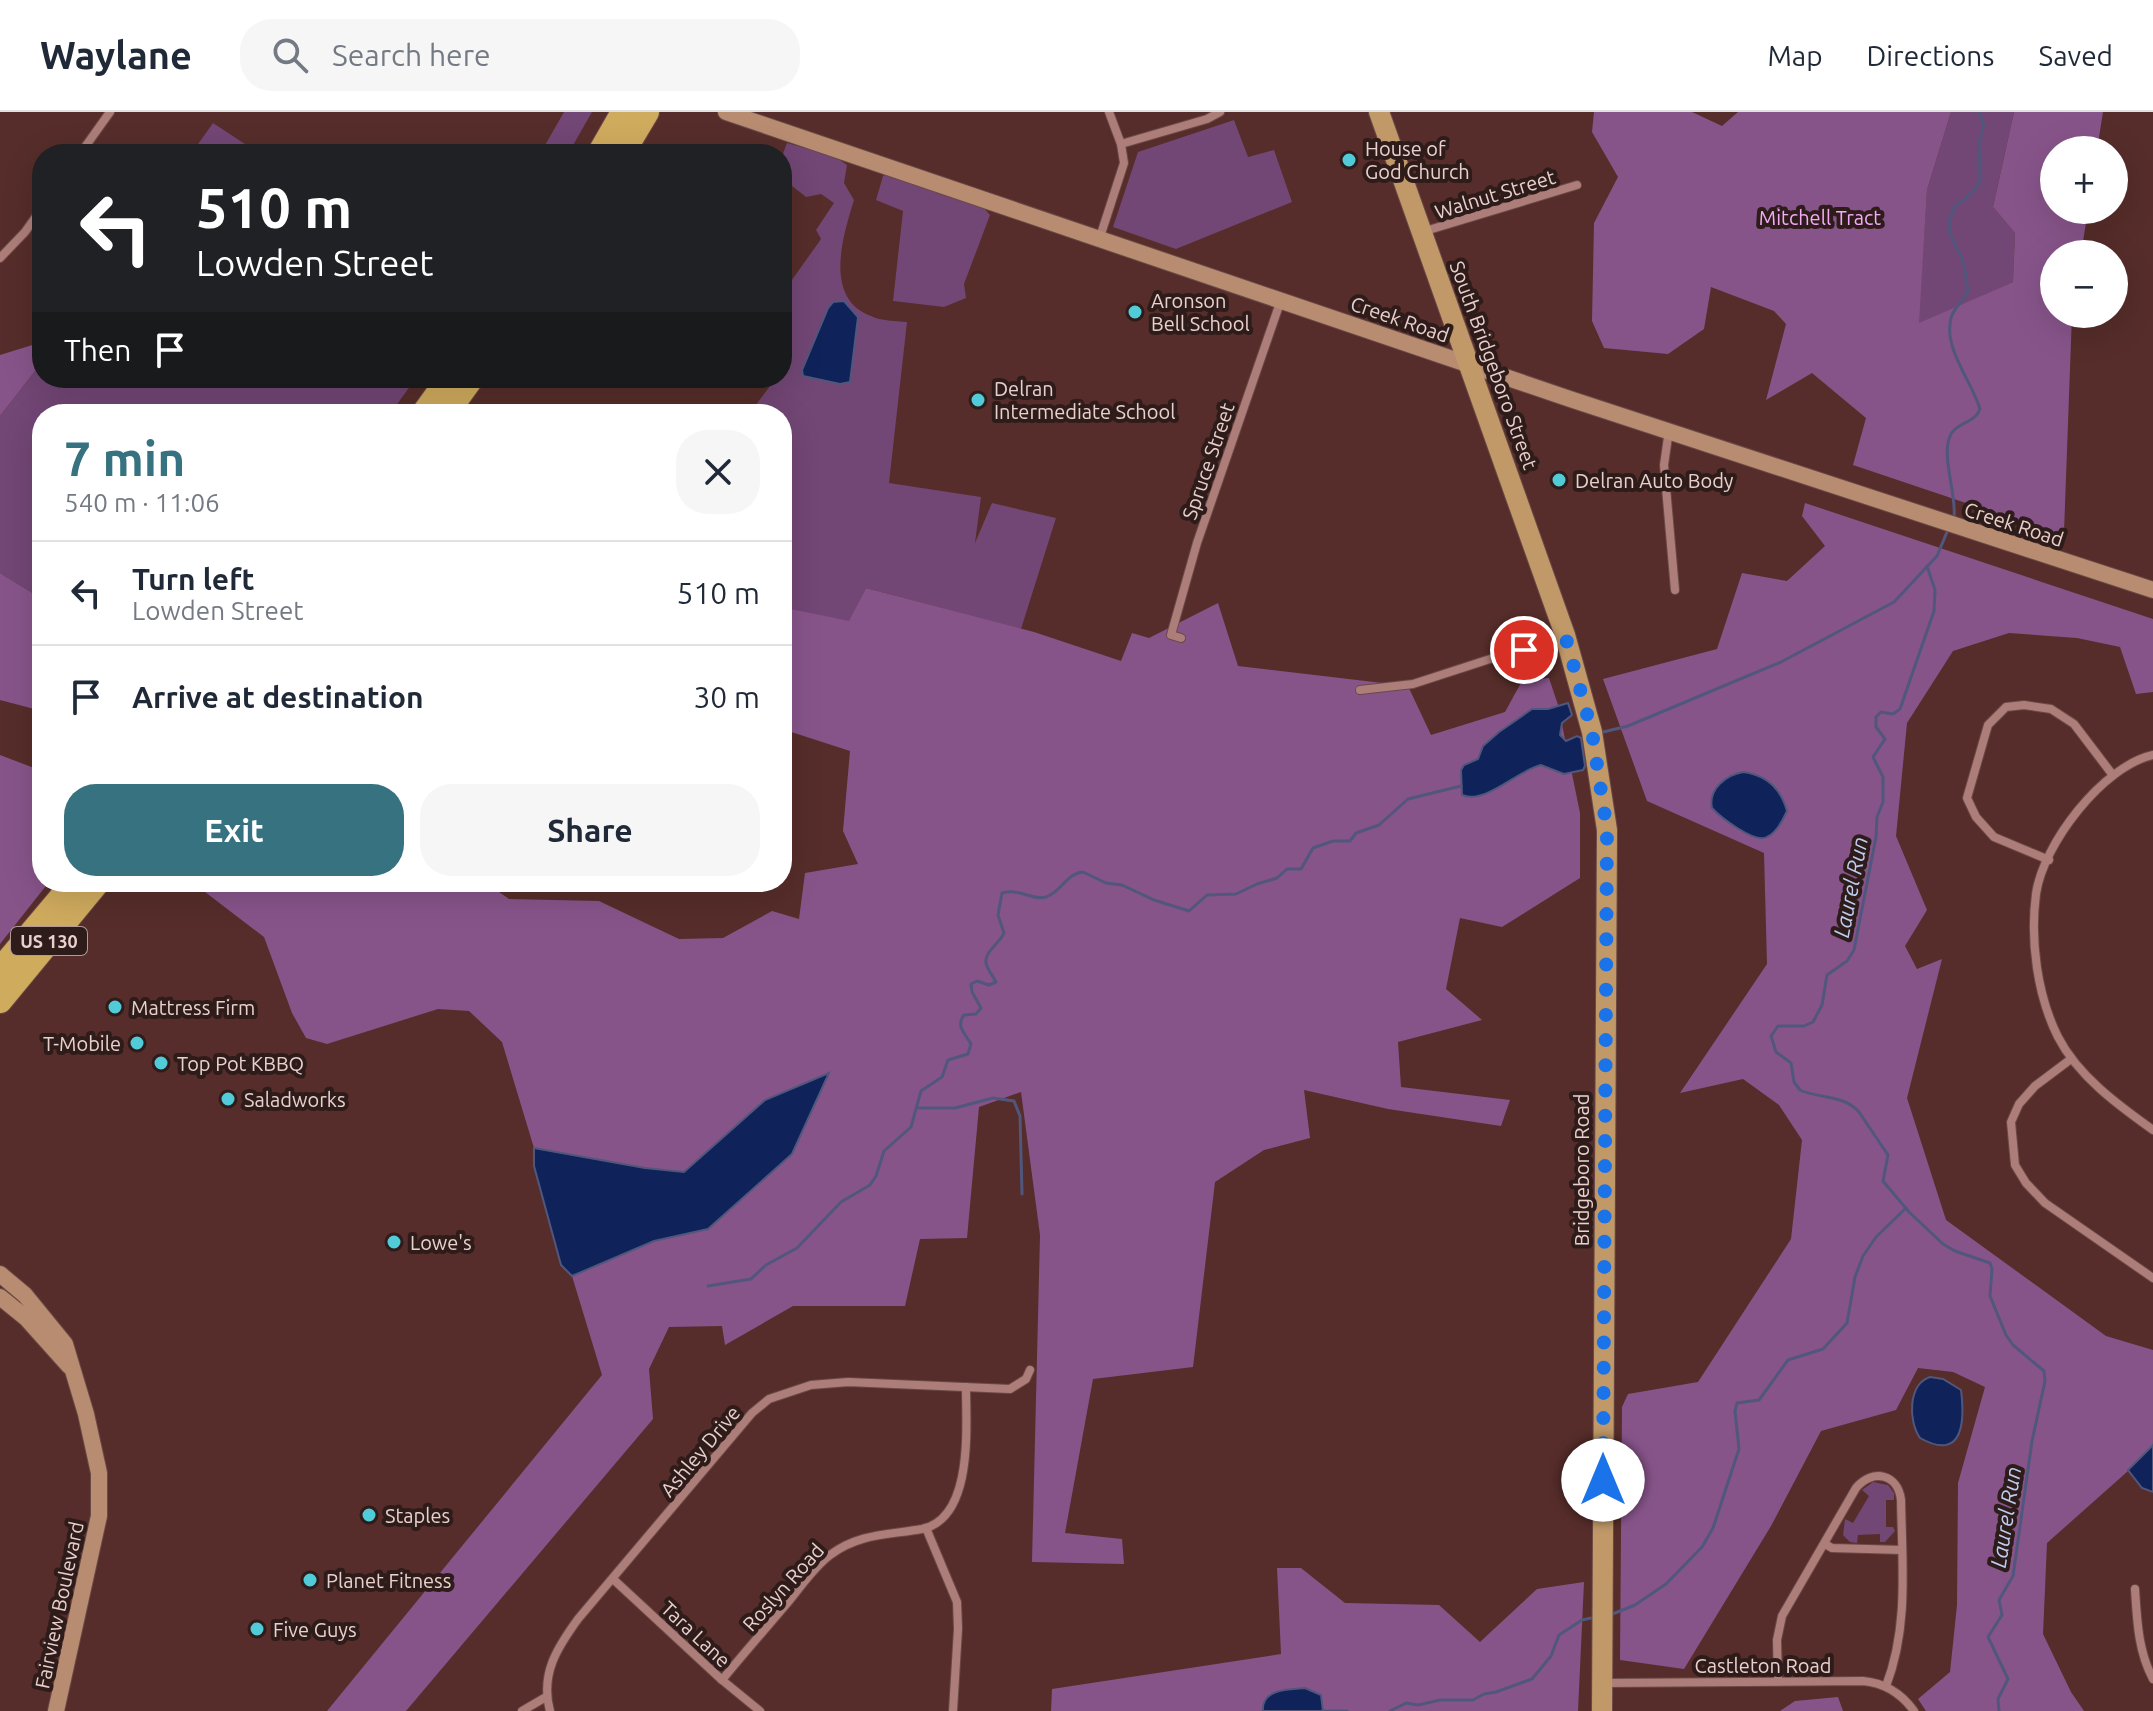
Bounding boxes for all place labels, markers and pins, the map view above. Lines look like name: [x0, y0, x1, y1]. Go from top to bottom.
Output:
place label: House of God Church: [1365, 137, 1470, 183]
marker: House of God Church: [1340, 151, 1358, 169]
place label: Aronson Bell School: [1151, 289, 1250, 335]
marker: Aronson Bell School: [1126, 303, 1144, 321]
place label: Delran Intermediate School: [994, 377, 1175, 423]
marker: Delran Intermediate School: [969, 391, 987, 409]
place label: Delran Auto Body: [1575, 469, 1734, 492]
marker: Delran Auto Body: [1550, 471, 1568, 489]
pin: [1490, 616, 1558, 684]
place label: Mattress Firm: [131, 996, 255, 1019]
marker: Mattress Firm: [106, 998, 124, 1016]
place label: T-Mobile: [43, 1032, 121, 1055]
marker: T-Mobile: [128, 1034, 146, 1052]
place label: Top Pot KBBQ: [177, 1052, 304, 1075]
marker: Top Pot KBBQ: [152, 1054, 170, 1072]
place label: Saladworks: [244, 1088, 346, 1111]
marker: Saladworks: [219, 1090, 237, 1108]
place label: Lowe's: [410, 1231, 472, 1254]
marker: Lowe's: [385, 1233, 403, 1251]
place label: Staples: [385, 1504, 450, 1527]
marker: Staples: [360, 1506, 378, 1524]
place label: Planet Fitness: [326, 1569, 451, 1592]
marker: Planet Fitness: [301, 1571, 319, 1589]
place label: Five Guys: [273, 1618, 357, 1641]
marker: Five Guys: [248, 1620, 266, 1638]

